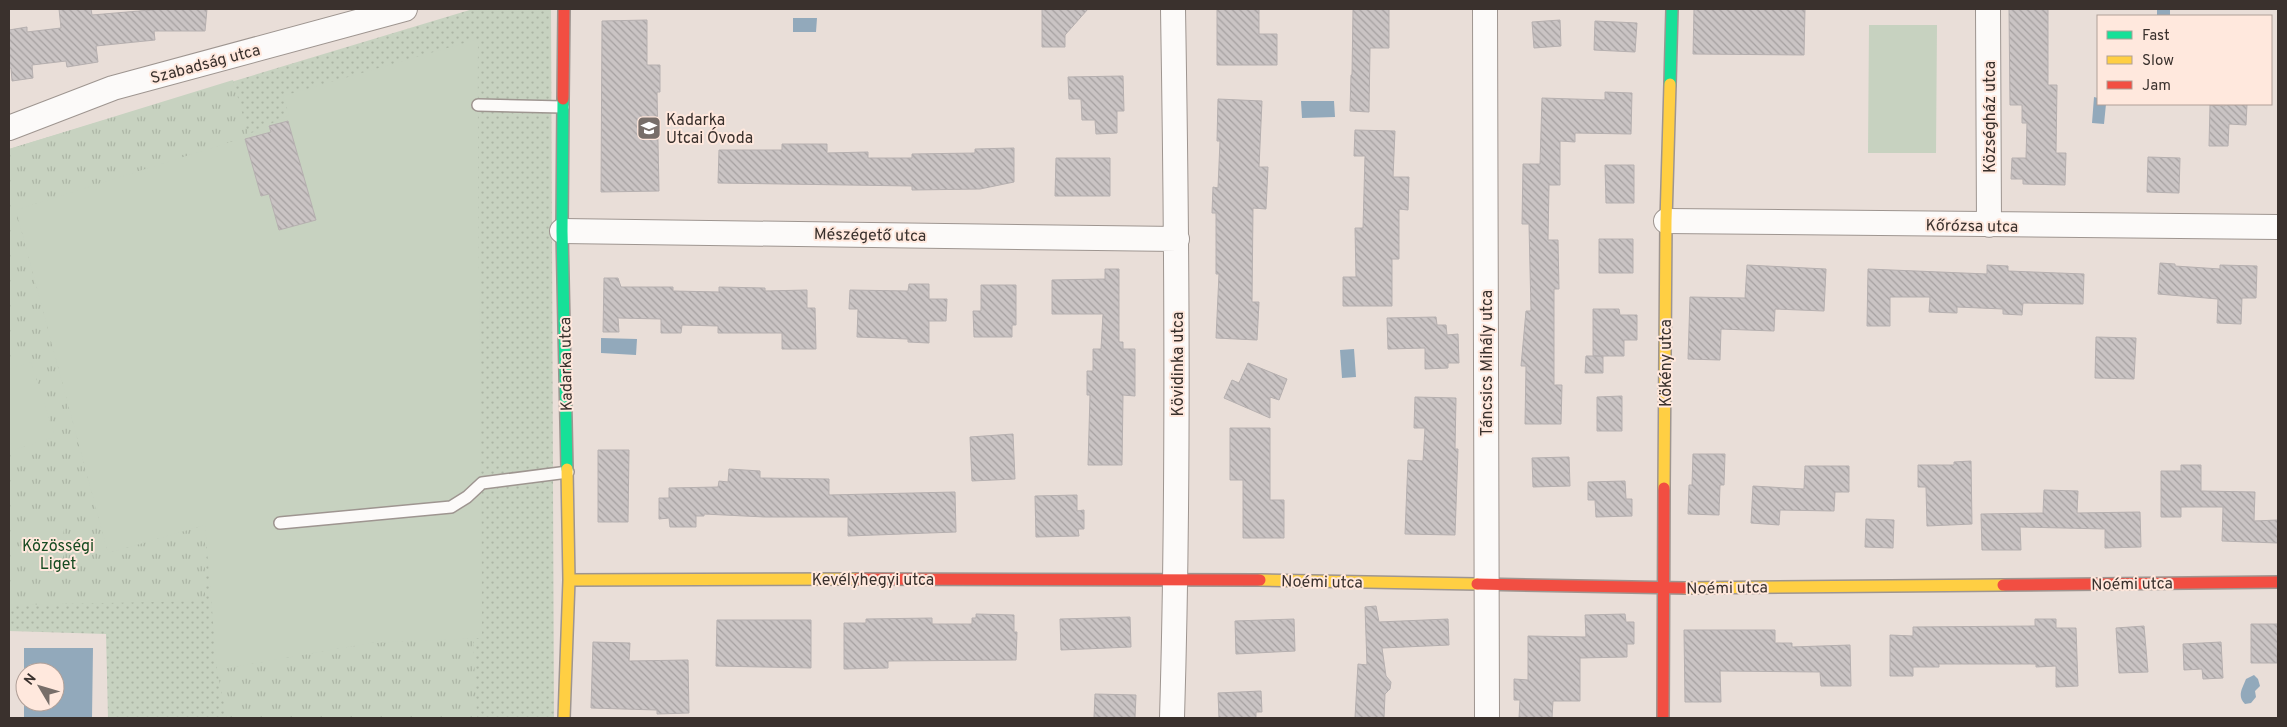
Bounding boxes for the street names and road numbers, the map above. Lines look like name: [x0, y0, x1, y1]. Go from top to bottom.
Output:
street label: Szabadság utca: [148, 41, 263, 89]
street label: Községház utca: [1981, 61, 2001, 173]
street label: Kőrózsa utca: [1926, 216, 2018, 238]
street label: Mészégető utca: [814, 225, 926, 247]
street label: Táncsics Mihály utca: [1478, 290, 1498, 436]
street label: Kövidinka utca: [1169, 312, 1189, 416]
street label: Kadarka utca: [556, 317, 578, 411]
street label: Kökény utca: [1657, 319, 1677, 407]
street label: Kevélyhegyi utca: [812, 571, 934, 591]
street label: Noémi utca: [1281, 572, 1363, 594]
street label: Noémi utca: [2091, 574, 2173, 596]
street label: Noémi utca: [1686, 578, 1768, 600]

